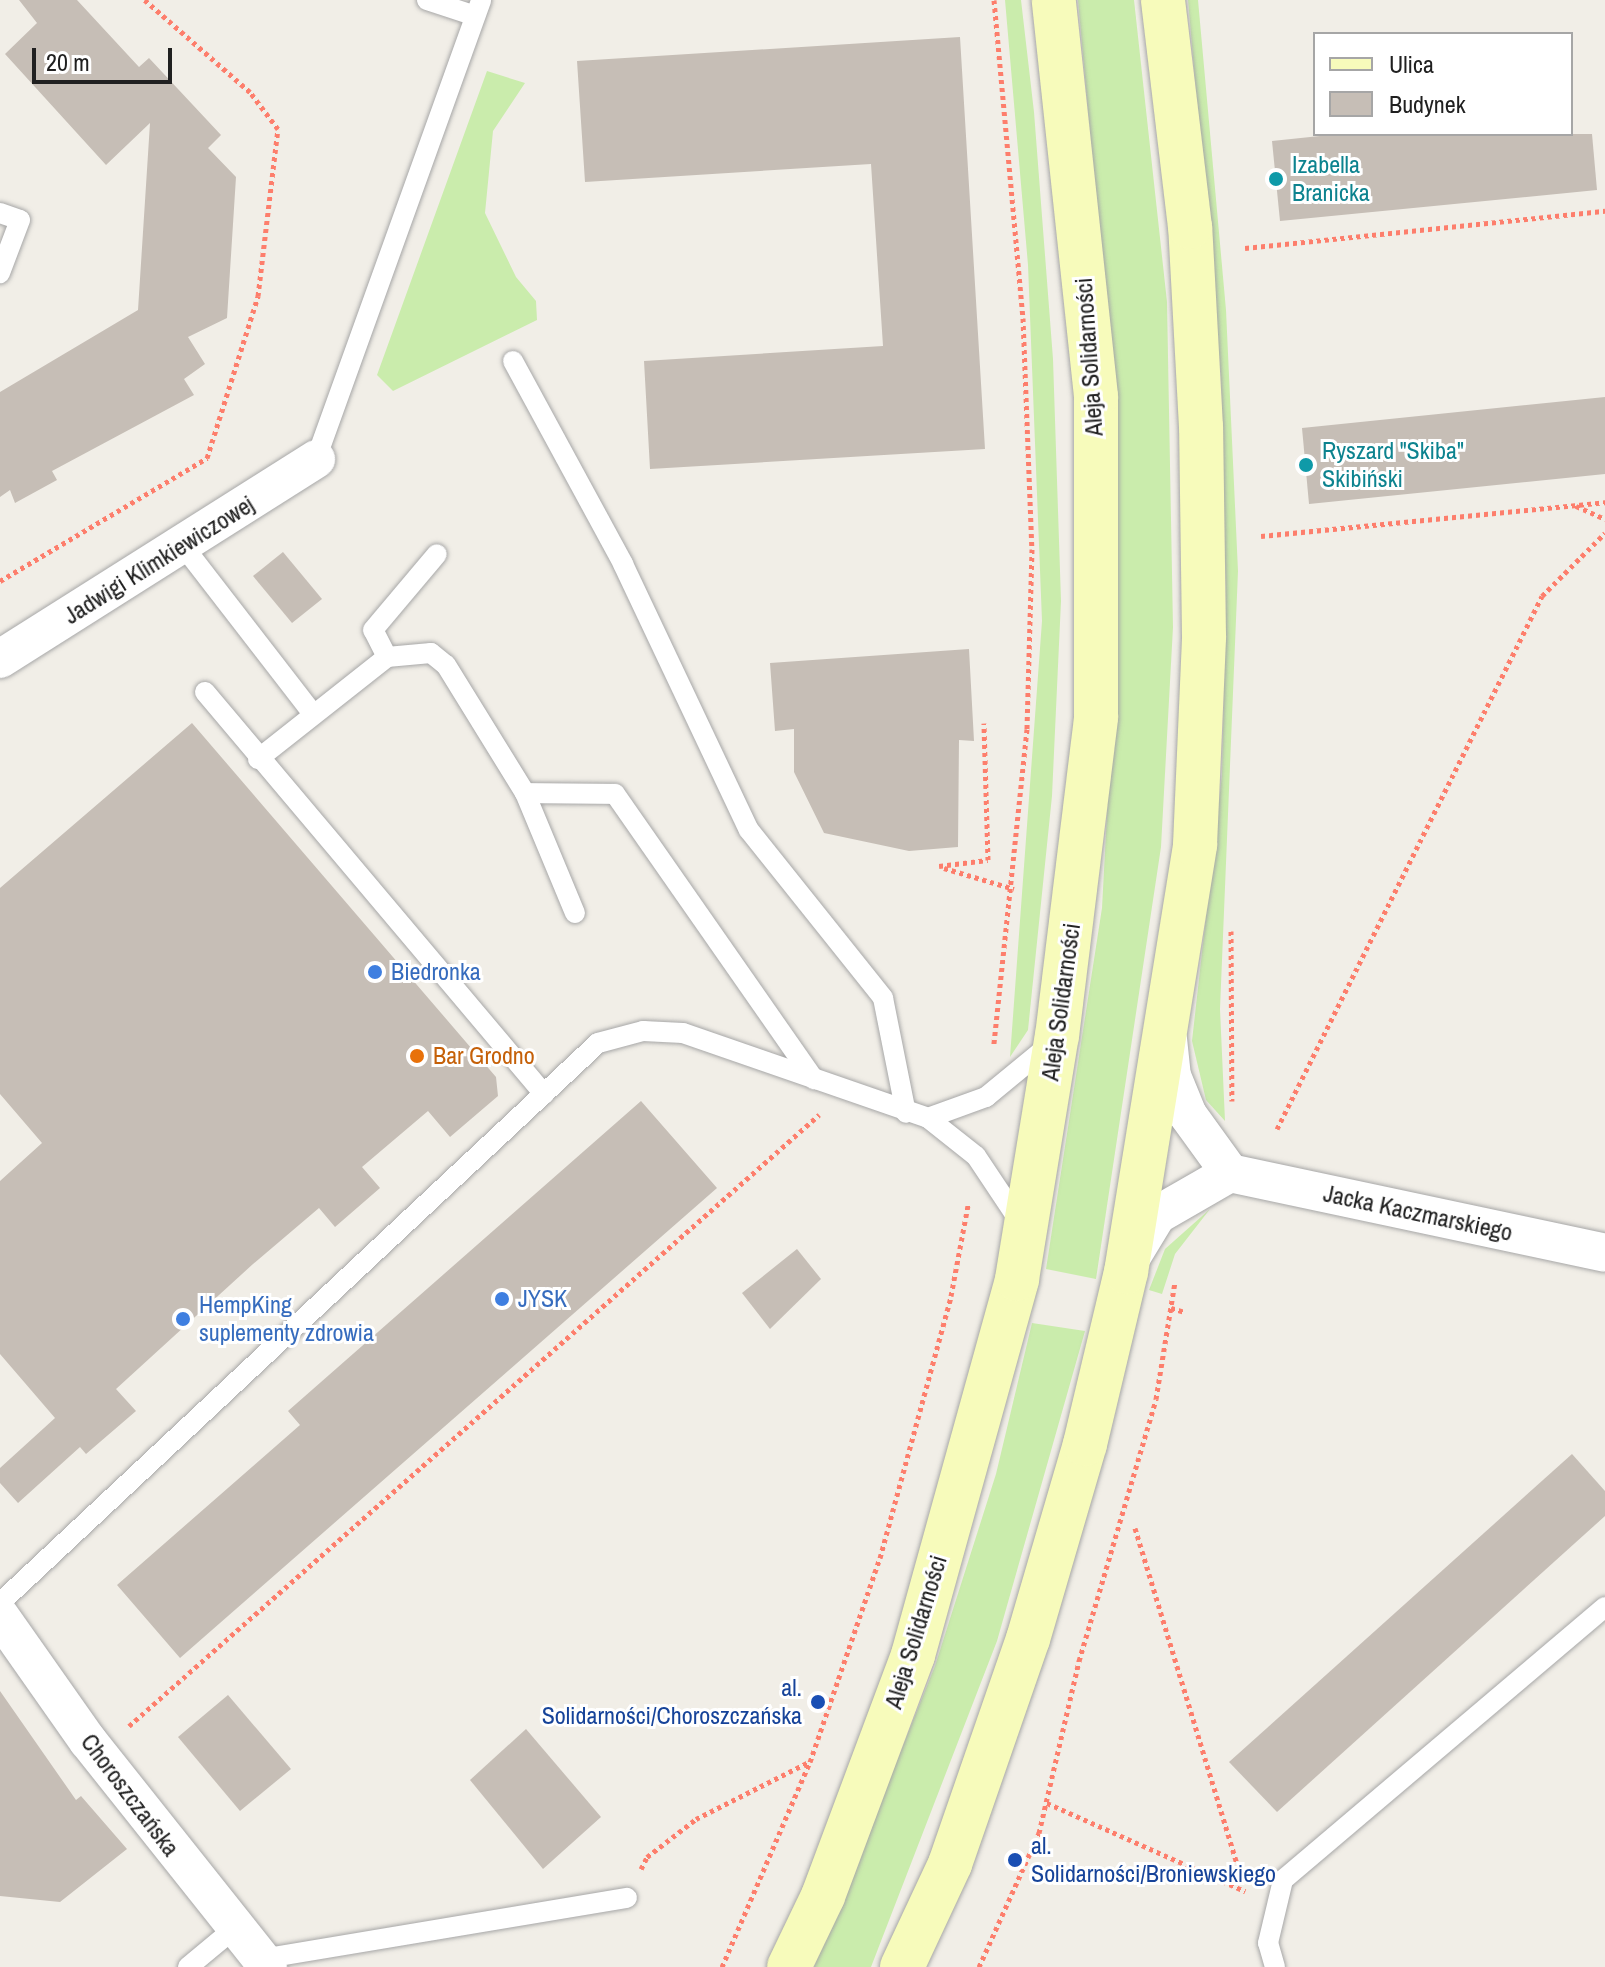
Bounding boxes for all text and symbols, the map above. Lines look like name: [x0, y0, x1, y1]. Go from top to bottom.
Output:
scale bar: [36, 32, 176, 82]
legend: [1313, 32, 1573, 136]
text: 20 m: [46, 46, 90, 78]
text: Ulica: [1389, 48, 1434, 80]
text: Budynek: [1389, 88, 1466, 120]
place label: Izabella Branicka: [1292, 151, 1370, 207]
marker: Izabella Branicka: [1267, 170, 1285, 188]
street label: Aleja Solidarności: [1069, 277, 1109, 437]
place label: Ryszard "Skiba" Skibiński: [1322, 437, 1464, 493]
marker: Ryszard "Skiba" Skibiński: [1297, 456, 1315, 474]
street label: Jadwigi Klimkiewiczowej: [59, 490, 259, 630]
street label: Aleja Solidarności: [1036, 921, 1086, 1083]
place label: Biedronka: [391, 958, 481, 986]
marker: Biedronka: [366, 963, 384, 981]
place label: Bar Grodno: [433, 1042, 535, 1070]
marker: Bar Grodno: [408, 1047, 426, 1065]
street label: Jacka Kaczmarskiego: [1321, 1179, 1515, 1247]
place label: JYSK: [518, 1285, 567, 1313]
marker: JYSK: [493, 1290, 511, 1308]
place label: HempKing suplementy zdrowia: [199, 1291, 374, 1347]
marker: HempKing suplementy zdrowia: [174, 1310, 192, 1328]
street label: Aleja Solidarności: [879, 1552, 953, 1712]
place label: al. Solidarności/Choroszczańska: [542, 1674, 802, 1730]
marker: al. Solidarności/Choroszczańska: [809, 1693, 827, 1711]
street label: Choroszczańska: [75, 1728, 185, 1862]
place label: al. Solidarności/Broniewskiego: [1031, 1832, 1276, 1888]
marker: al. Solidarności/Broniewskiego: [1006, 1851, 1024, 1869]

